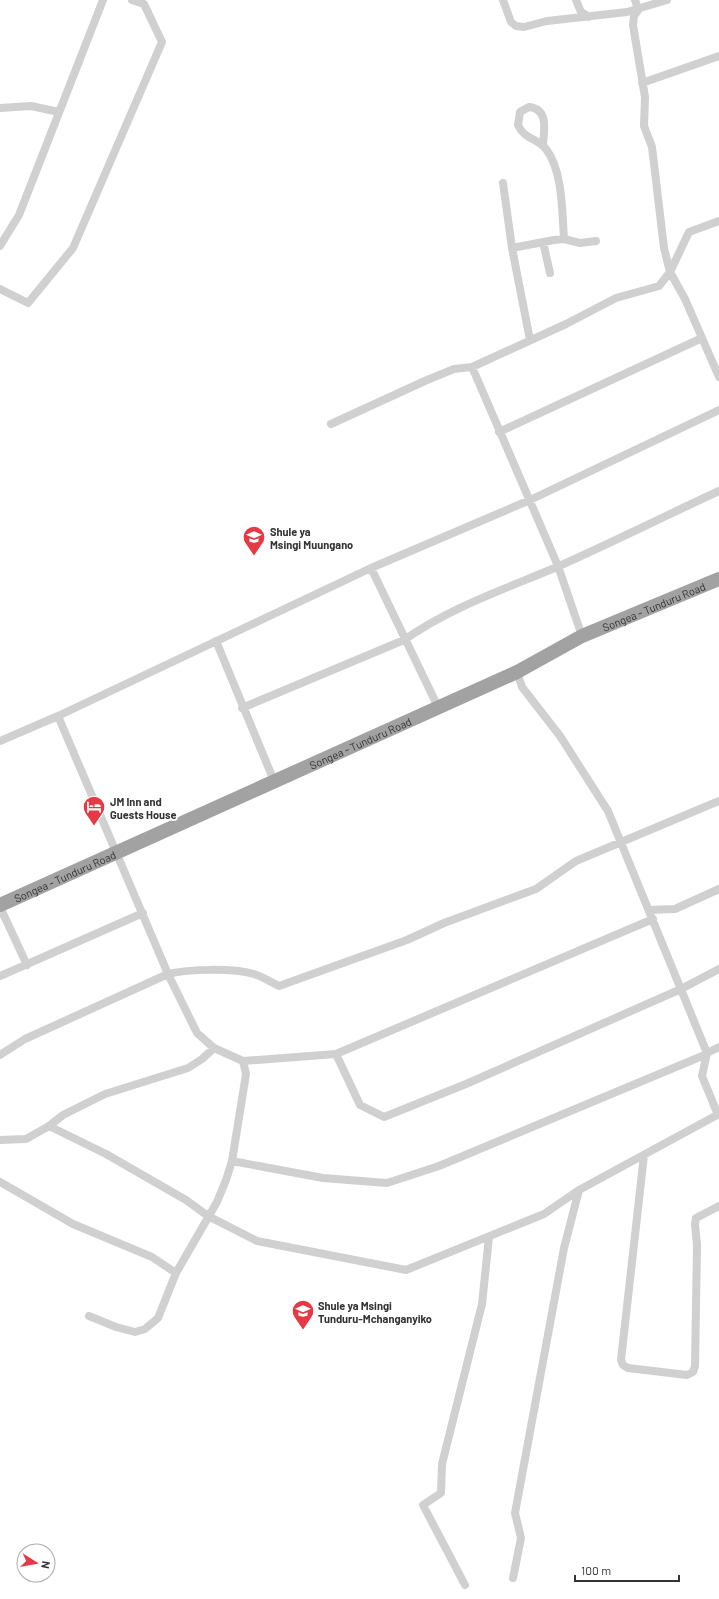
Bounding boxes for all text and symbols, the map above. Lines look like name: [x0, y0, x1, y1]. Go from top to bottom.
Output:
school or university icon: Shule ya Msingi Muungano: [241, 524, 267, 557]
place label: Shule ya Msingi Muungano: [270, 525, 353, 551]
street label: Songea - Tunduru Road: [600, 579, 707, 633]
street label: Songea - Tunduru Road: [307, 714, 413, 771]
hotel icon: JM Inn and Guests House: [81, 794, 107, 827]
place label: JM Inn and Guests House: [110, 795, 177, 821]
street label: Songea - Tunduru Road: [12, 847, 118, 904]
school or university icon: Shule ya Msingi Tunduru-Mchanganyiko: [290, 1298, 316, 1331]
place label: Shule ya Msingi Tunduru-Mchanganyiko: [318, 1299, 432, 1325]
north arrow: [16, 1543, 56, 1583]
scale bar: [575, 1557, 679, 1583]
text: N: [39, 1560, 53, 1570]
text: 100 m: [581, 1563, 611, 1577]

